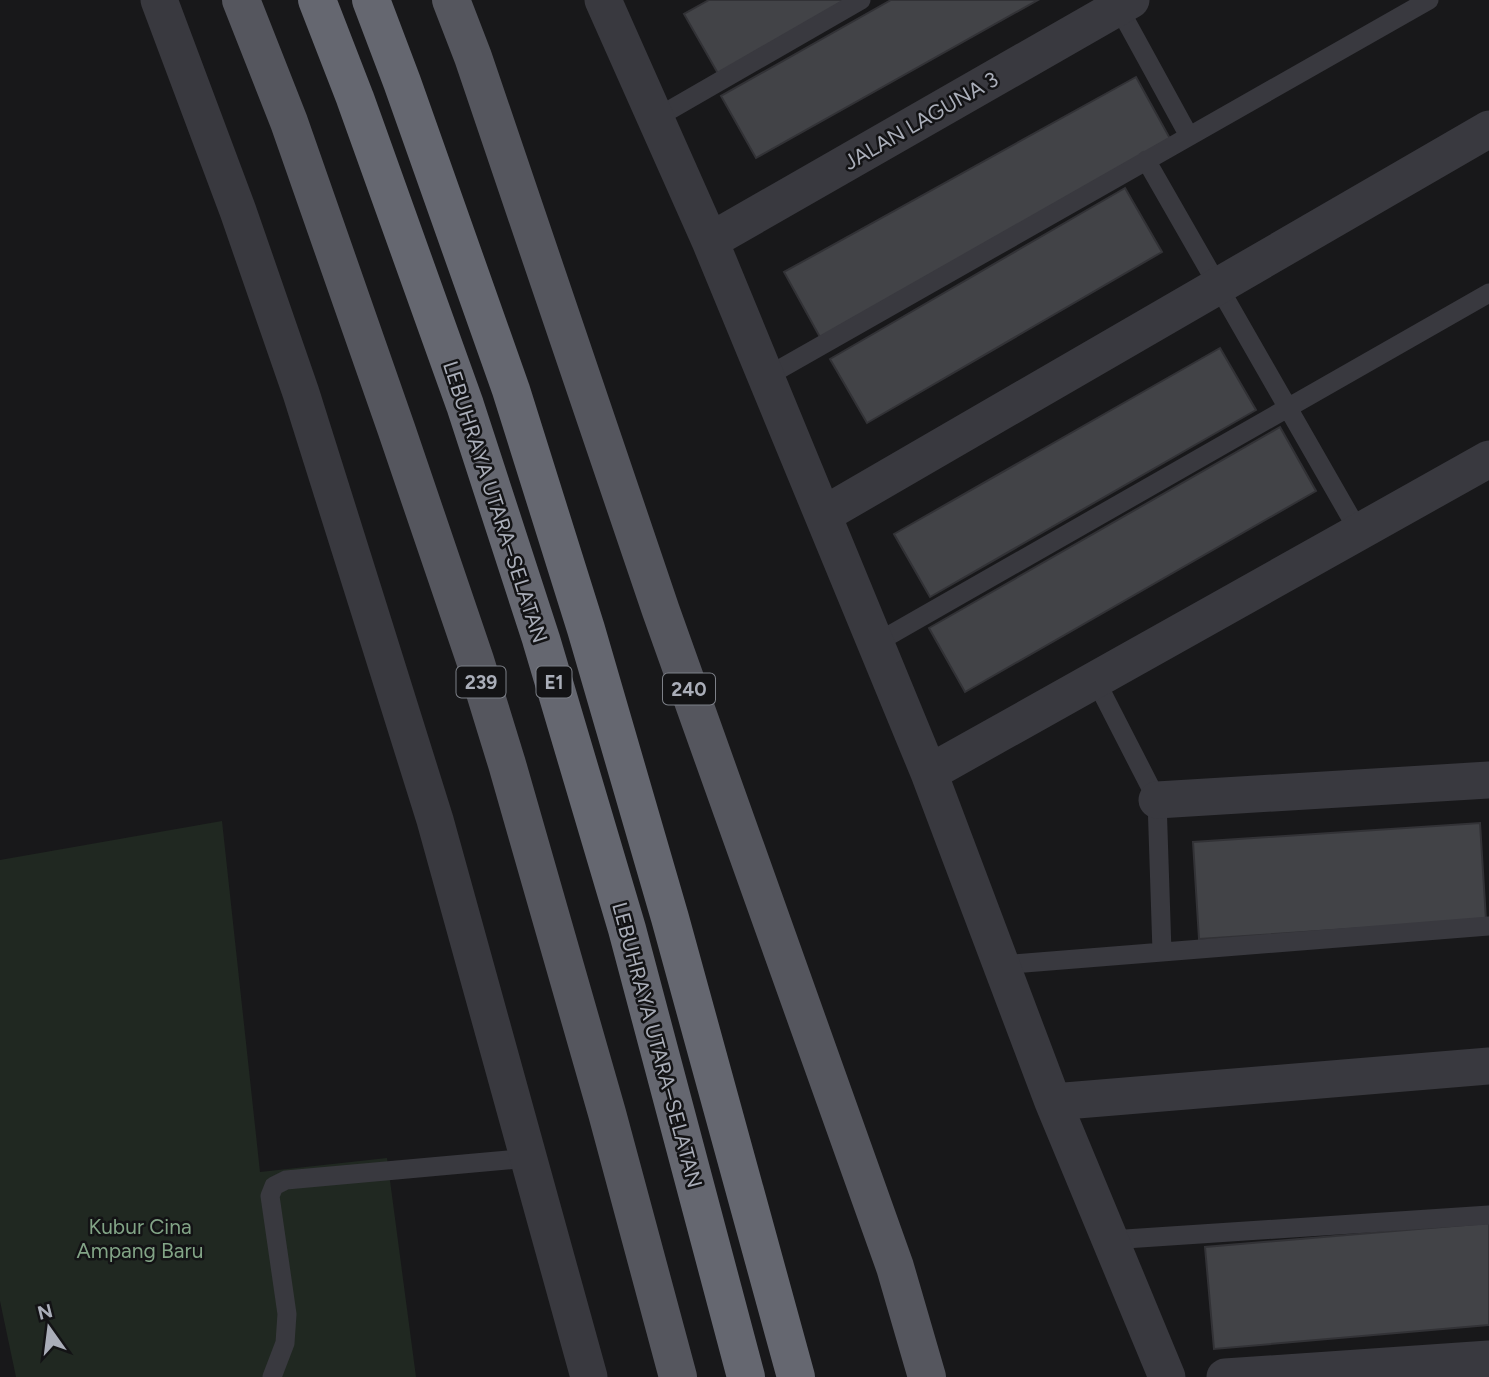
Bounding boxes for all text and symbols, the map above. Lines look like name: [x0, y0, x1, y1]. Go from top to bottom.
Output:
street label: JALAN LAGUNA 3: [839, 66, 1002, 175]
street label: LEBUHRAYA UTARA–SELATAN: [438, 358, 553, 646]
road number: 239: [456, 666, 505, 698]
road number: E1: [536, 666, 572, 698]
road number: 240: [663, 674, 715, 704]
street label: LEBUHRAYA UTARA–SELATAN: [607, 899, 708, 1191]
park label: Kubur Cina Ampang Baru: [77, 1214, 203, 1263]
north arrow: [14, 1293, 84, 1363]
text: N: [35, 1299, 55, 1325]

